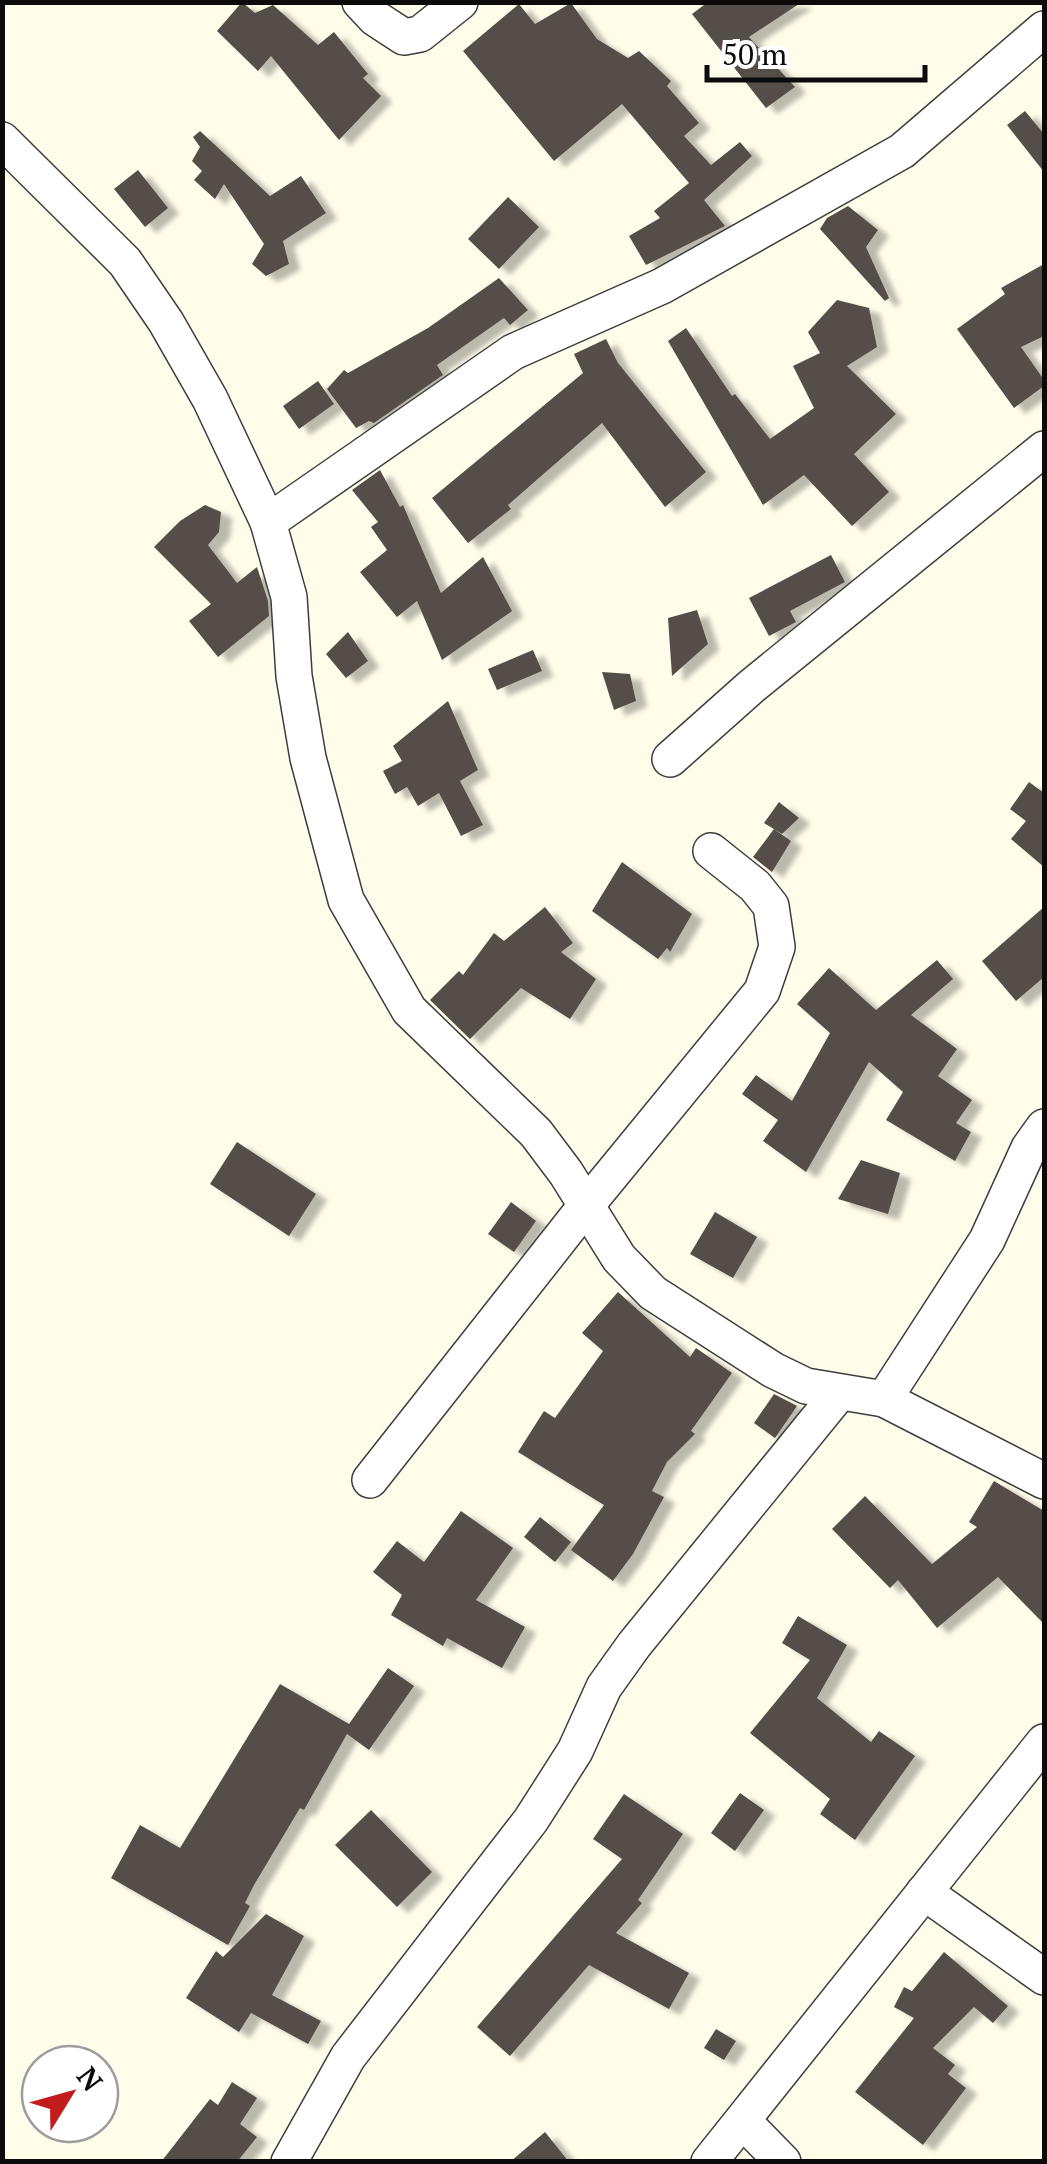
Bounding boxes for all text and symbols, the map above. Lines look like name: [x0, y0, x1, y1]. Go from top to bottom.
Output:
scale bar: [707, 20, 924, 82]
text: 50 m: [722, 34, 787, 74]
north arrow: [20, 2044, 120, 2144]
text: N: [69, 2059, 112, 2098]

